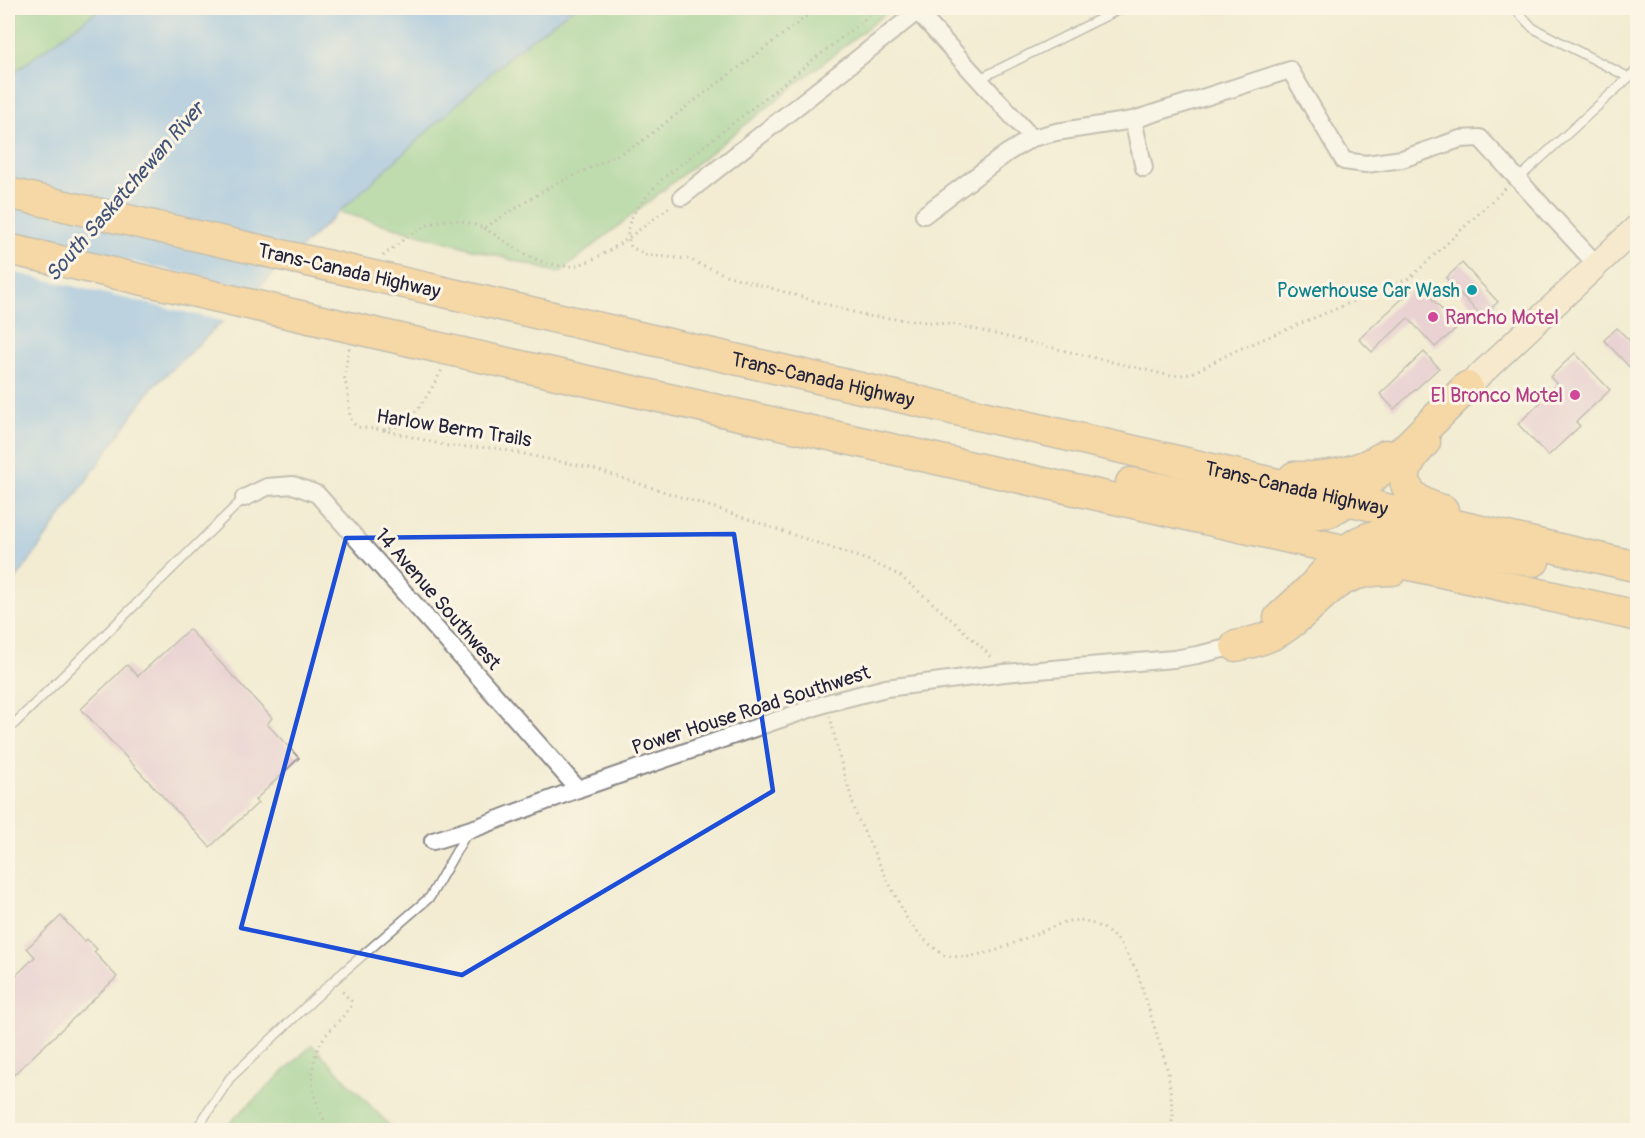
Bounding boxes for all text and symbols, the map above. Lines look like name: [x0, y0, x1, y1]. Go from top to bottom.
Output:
water label: South Saskatchewan River: [40, 95, 212, 287]
street label: Trans-Canada Highway: [255, 238, 443, 304]
place label: Powerhouse Car Wash: [1277, 278, 1460, 303]
marker: Powerhouse Car Wash: [1465, 283, 1479, 297]
place label: Rancho Motel: [1445, 305, 1559, 330]
marker: Rancho Motel: [1426, 310, 1440, 324]
street label: Trans-Canada Highway: [729, 346, 917, 413]
place label: El Bronco Motel: [1431, 383, 1563, 408]
marker: El Bronco Motel: [1568, 388, 1582, 402]
street label: Harlow Berm Trails: [375, 403, 533, 453]
street label: Trans-Canada Highway: [1202, 455, 1391, 522]
street label: 14 Avenue Southwest: [370, 523, 507, 676]
street label: Power House Road Southwest: [629, 659, 874, 760]

